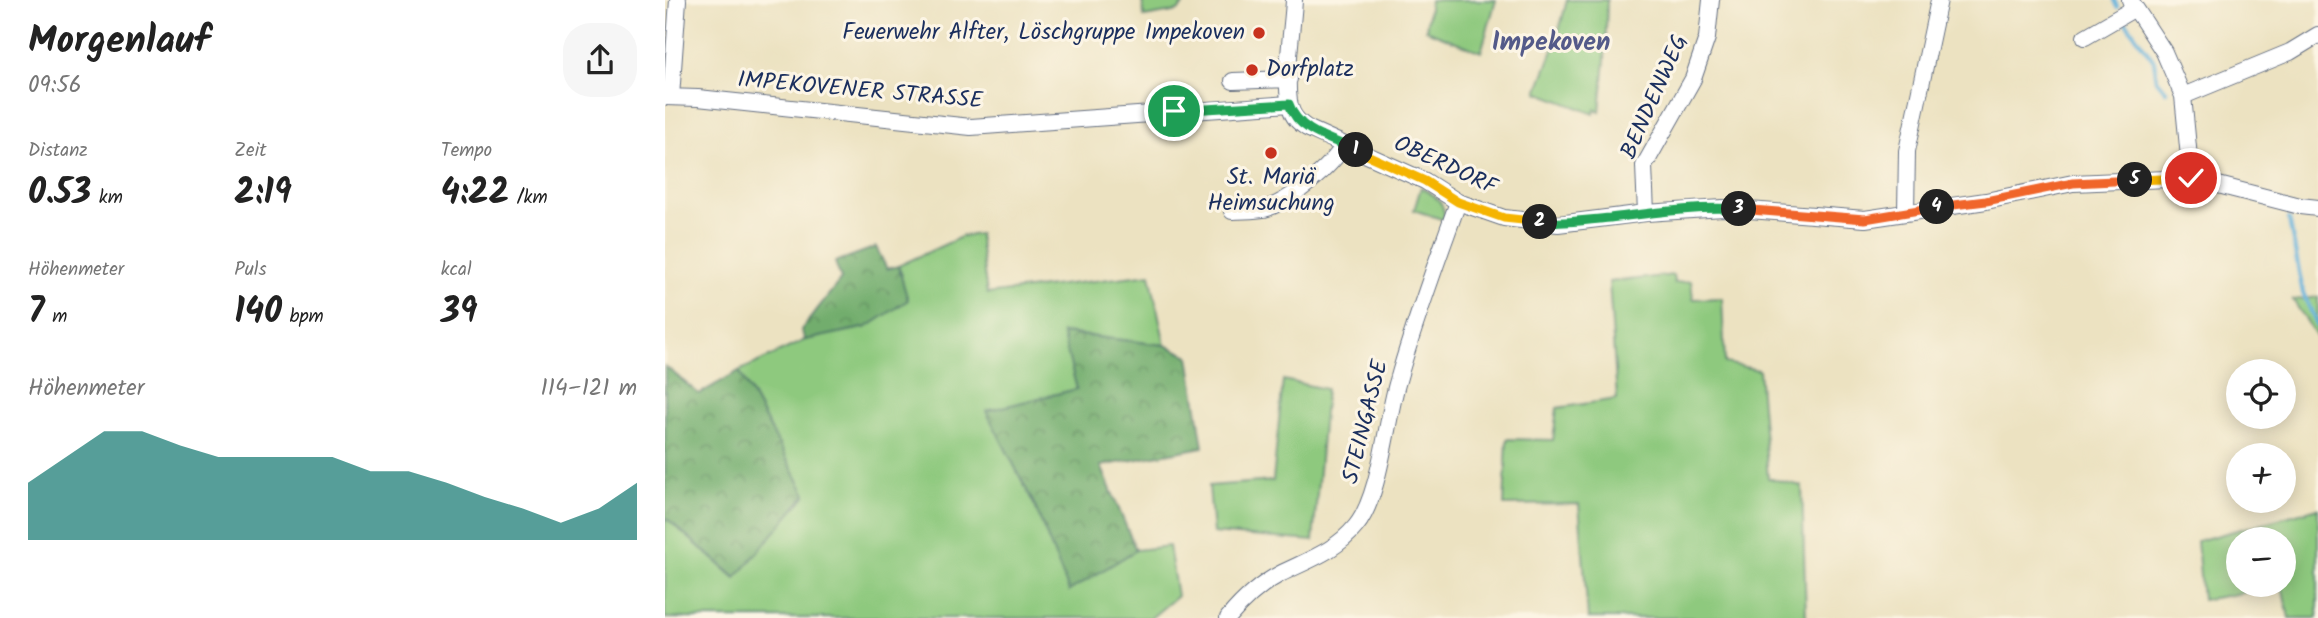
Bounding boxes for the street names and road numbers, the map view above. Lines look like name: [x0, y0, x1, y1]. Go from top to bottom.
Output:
street label: BENDENWEG: [1611, 29, 1699, 165]
street label: IMPEKOVENER STRASSE: [736, 62, 985, 120]
street label: OBERDORF: [1388, 126, 1504, 206]
street label: STEINGASSE: [1333, 356, 1399, 488]

